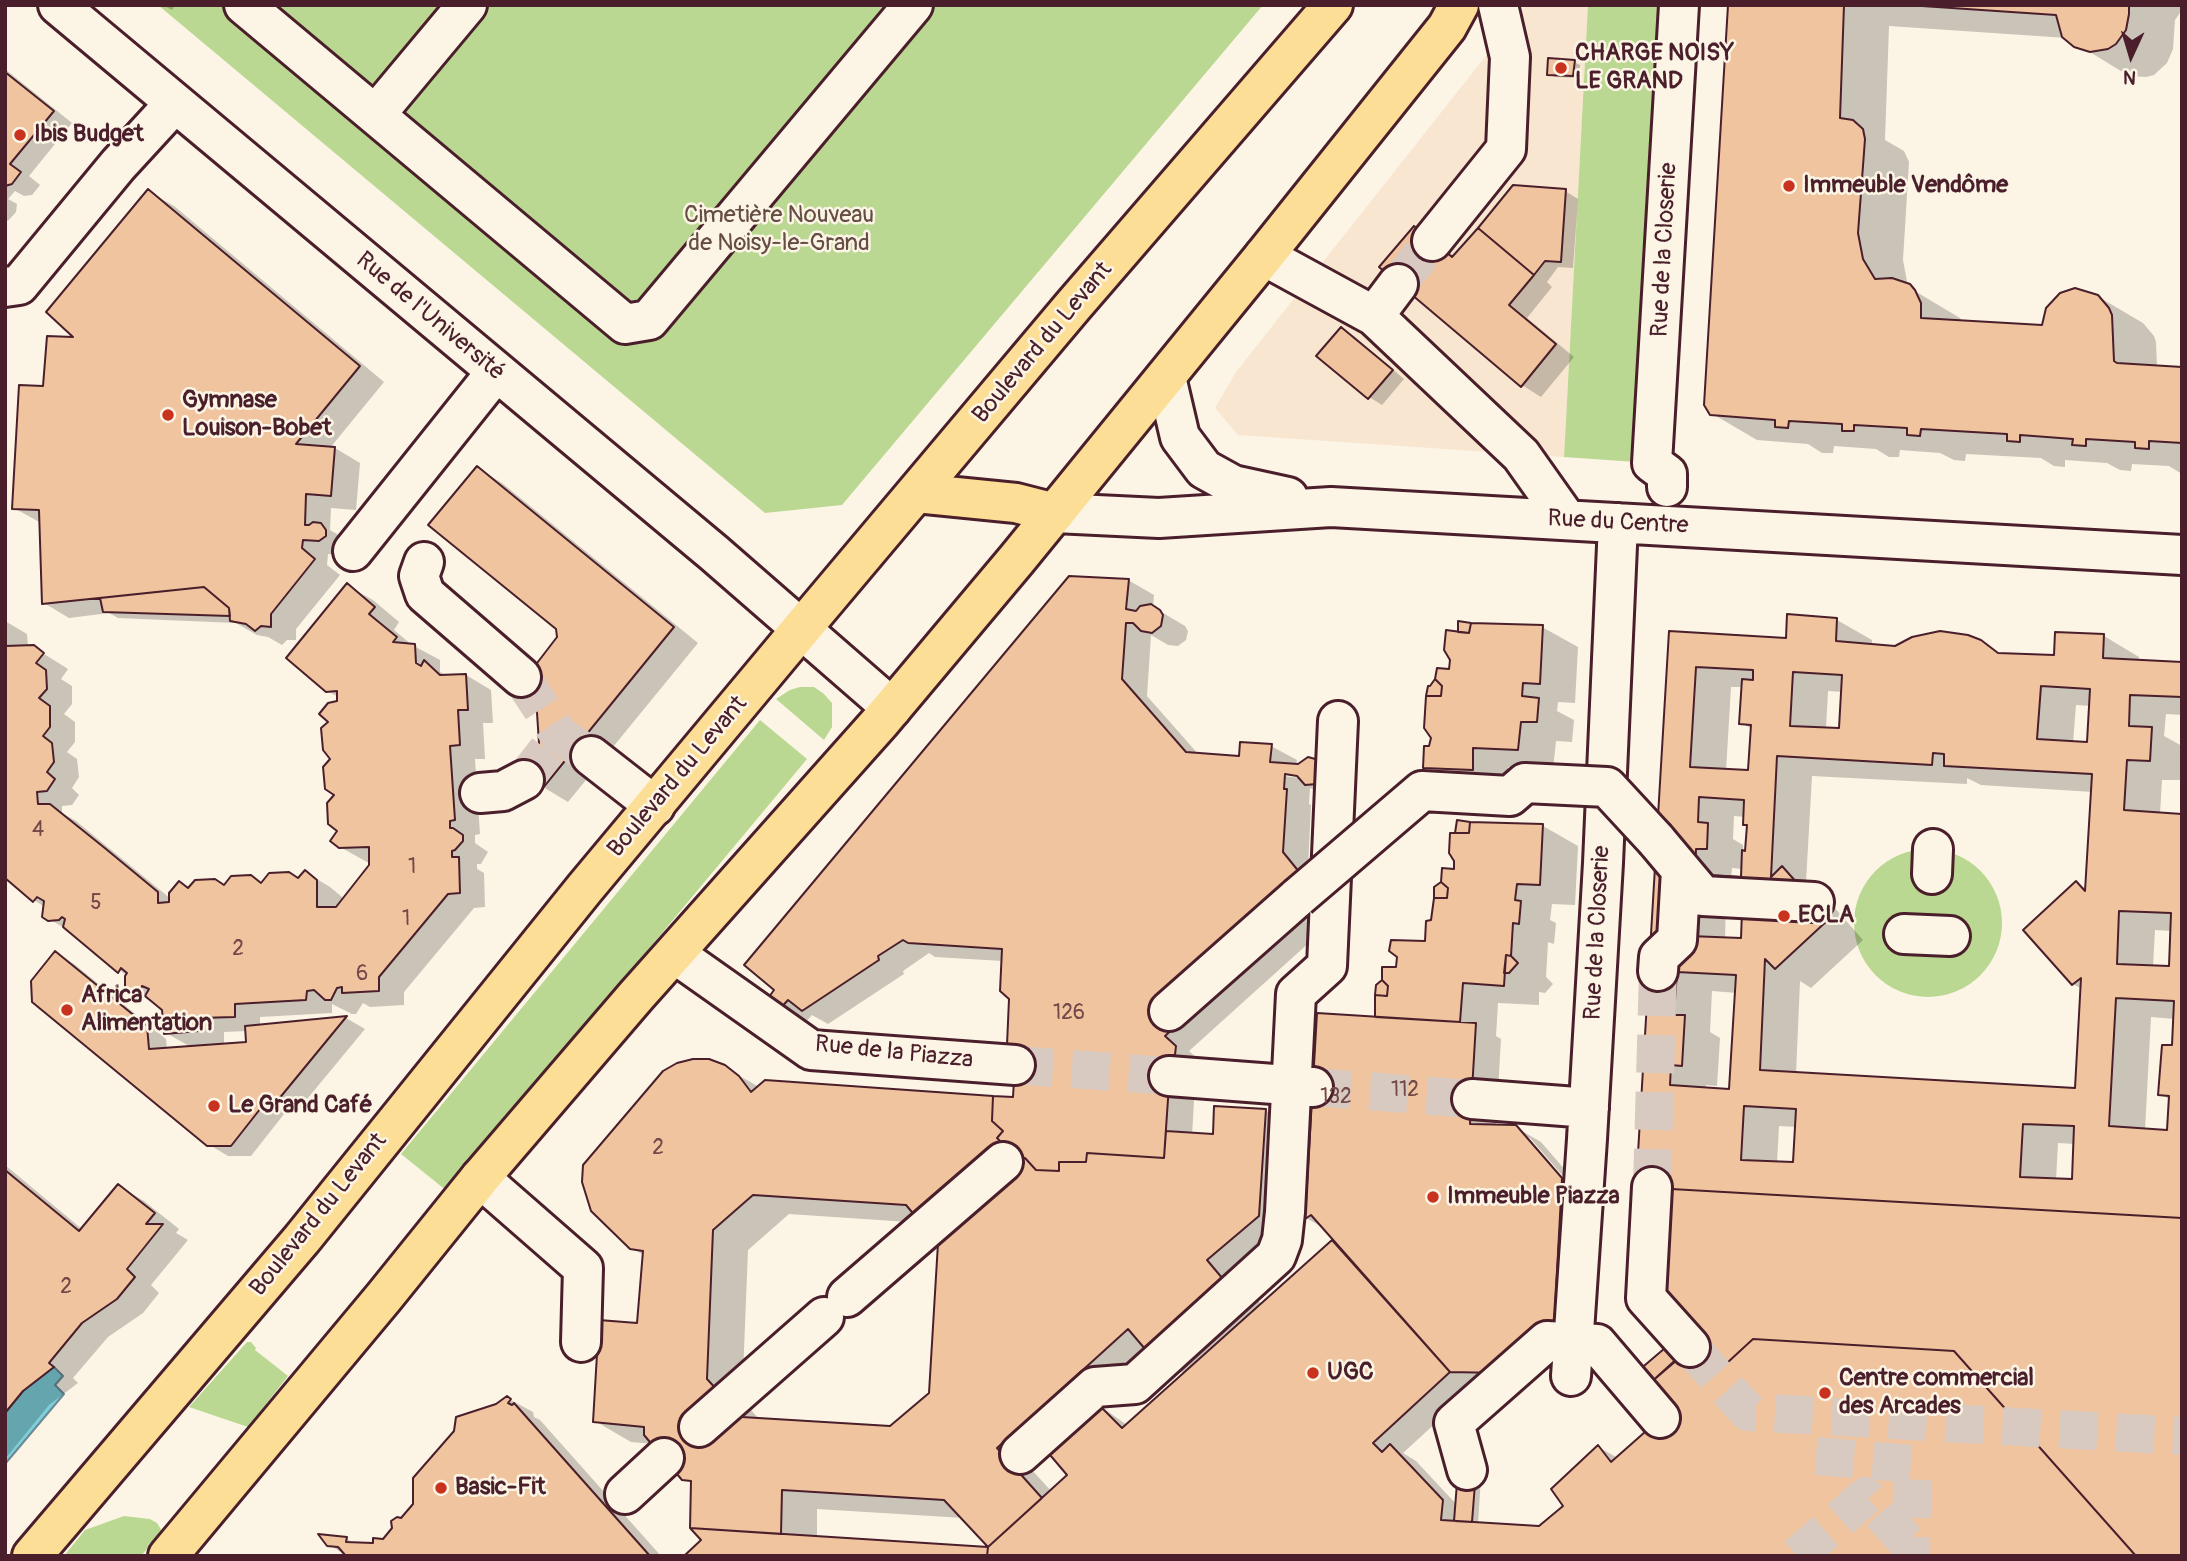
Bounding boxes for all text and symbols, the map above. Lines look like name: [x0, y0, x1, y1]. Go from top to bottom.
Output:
north arrow: [2096, 21, 2166, 91]
place label: CHARGE NOISY LE GRAND: [1575, 40, 1734, 96]
marker: CHARGE NOISY LE GRAND: [1553, 60, 1569, 76]
text: N: [2122, 65, 2137, 89]
place label: Ibis Budget: [34, 121, 144, 149]
marker: Ibis Budget: [12, 127, 28, 143]
street label: Rue de la Closerie: [1646, 162, 1684, 338]
place label: Immeuble Vendôme: [1803, 172, 2008, 200]
marker: Immeuble Vendôme: [1781, 178, 1797, 194]
park label: Cimetière Nouveau de Noisy-le-Grand: [684, 202, 874, 258]
street label: Rue de l'Université: [350, 246, 510, 388]
street label: Boulevard du Levant: [967, 256, 1119, 430]
place label: Gymnase Louison-Bobet: [182, 387, 332, 443]
marker: Gymnase Louison-Bobet: [160, 407, 176, 423]
street label: Rue du Centre: [1547, 505, 1689, 541]
street label: Boulevard du Levant: [602, 690, 754, 864]
house number: 4: [32, 818, 44, 844]
street label: Rue de la Closerie: [1579, 845, 1617, 1021]
house number: 1: [408, 855, 416, 881]
house number: 5: [90, 891, 102, 917]
place label: ECLA: [1798, 902, 1854, 930]
house number: 1: [402, 907, 410, 933]
marker: ECLA: [1776, 908, 1792, 924]
house number: 2: [232, 937, 244, 963]
house number: 6: [356, 962, 368, 988]
place label: Africa Alimentation: [81, 982, 212, 1038]
house number: 126: [1053, 1001, 1085, 1027]
marker: Africa Alimentation: [59, 1002, 75, 1018]
street label: Rue de la Piazza: [813, 1030, 975, 1076]
house number: 112: [1391, 1078, 1419, 1104]
house number: 132: [1320, 1085, 1352, 1111]
place label: Le Grand Café: [228, 1092, 373, 1120]
marker: Le Grand Café: [206, 1098, 222, 1114]
street label: Boulevard du Levant: [244, 1128, 394, 1302]
house number: 2: [652, 1136, 664, 1162]
place label: Immeuble Piazza: [1447, 1183, 1620, 1211]
marker: Immeuble Piazza: [1425, 1189, 1441, 1205]
house number: 2: [60, 1275, 72, 1301]
place label: UGC: [1327, 1359, 1374, 1387]
marker: UGC: [1305, 1365, 1321, 1381]
place label: Centre commercial des Arcades: [1839, 1365, 2034, 1421]
marker: Centre commercial des Arcades: [1817, 1385, 1833, 1401]
place label: Basic-Fit: [455, 1474, 546, 1502]
marker: Basic-Fit: [433, 1480, 449, 1496]

